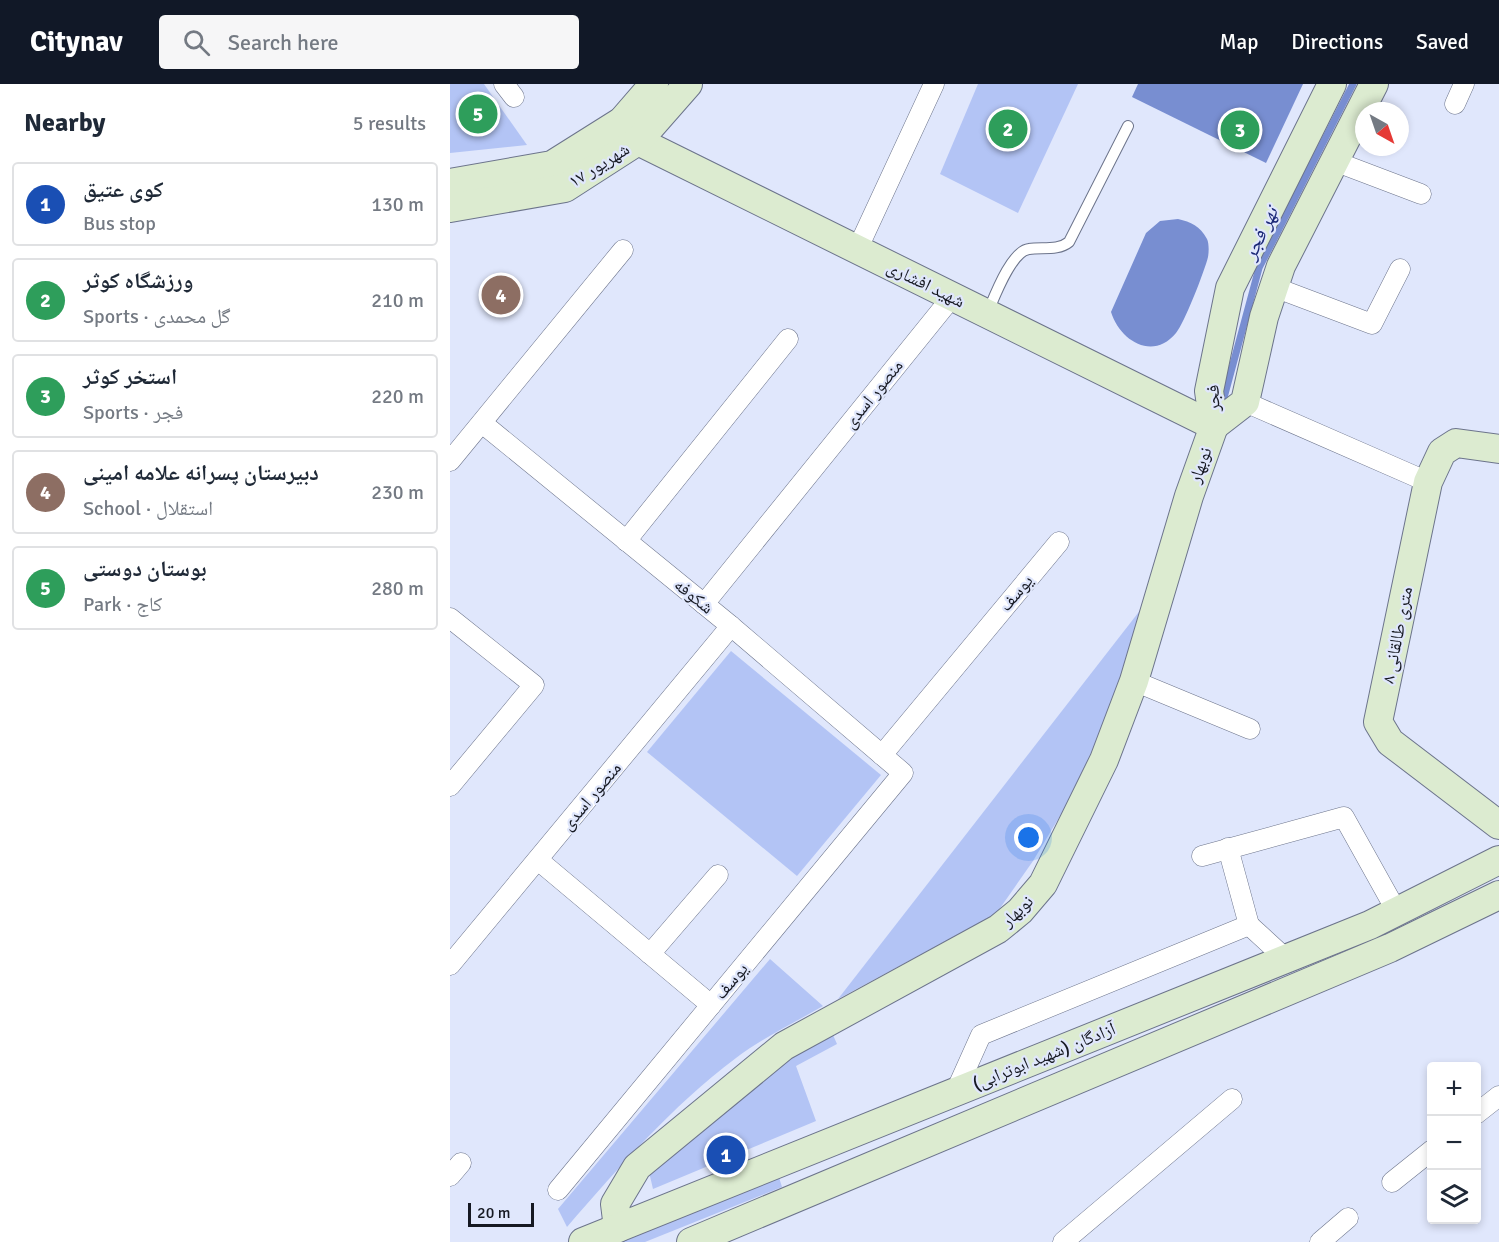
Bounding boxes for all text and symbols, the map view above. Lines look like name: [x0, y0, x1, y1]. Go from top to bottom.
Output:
search box: [159, 15, 579, 69]
text: Citynav: [30, 25, 123, 59]
icon: search: [180, 26, 213, 59]
text: Search here: [228, 29, 339, 56]
text: Map: [1220, 29, 1258, 55]
text: Directions: [1291, 29, 1383, 55]
text: Saved: [1416, 29, 1469, 55]
pin: 5: [459, 92, 498, 136]
north arrow: [1355, 102, 1409, 156]
pin: 2: [988, 106, 1028, 152]
text: Nearby: [24, 107, 105, 139]
pin: 3: [1220, 108, 1260, 152]
text: 5 results: [353, 111, 426, 136]
street label: ۱۷ شهریور: [564, 138, 634, 192]
text: کوی عتیق: [83, 176, 163, 203]
text: 1: [40, 192, 51, 217]
text: 130 m: [371, 192, 424, 217]
water label: نهر فجر: [1236, 200, 1285, 265]
text: Bus stop: [83, 211, 156, 236]
street label: شهید افشاری: [883, 256, 969, 312]
text: ورزشگاه کوثر: [83, 267, 193, 294]
pin: 4: [482, 272, 520, 318]
text: 2: [40, 288, 51, 313]
text: 210 m: [371, 288, 424, 313]
text: Sports · گل محمدی: [83, 304, 231, 329]
street label: منصور اسدی: [838, 355, 908, 433]
text: استخر کوثر: [83, 363, 177, 390]
text: 3: [40, 384, 51, 409]
text: 220 m: [371, 384, 424, 409]
street label: فجر: [1202, 384, 1224, 413]
text: Sports · فجر: [83, 400, 183, 425]
street label: نوبهار: [1183, 444, 1217, 487]
text: دبیرستان پسرانه علامه امینی: [83, 459, 319, 486]
text: 4: [40, 480, 51, 505]
text: 230 m: [371, 480, 424, 505]
text: School · استقلال: [83, 496, 213, 521]
text: بوستان دوستی: [83, 555, 207, 582]
street label: یوسف: [994, 570, 1038, 616]
street label: شکوفه: [670, 574, 718, 618]
text: 5: [40, 576, 51, 601]
text: 280 m: [371, 576, 424, 601]
street label: ۸ متری طالقانی: [1377, 585, 1417, 685]
text: Park · کاج: [83, 592, 162, 617]
street label: منصور اسدی: [556, 757, 626, 835]
your location: [1014, 823, 1043, 852]
street label: نوبهار: [995, 890, 1038, 932]
street label: یوسف: [709, 958, 753, 1004]
street label: آزادگان (شهید ابوترابی): [970, 1017, 1119, 1095]
map controls: [1427, 1062, 1481, 1224]
button: +: [1427, 1062, 1481, 1116]
button: −: [1427, 1116, 1481, 1170]
pin: 1: [706, 1132, 746, 1178]
button: layers: [1427, 1170, 1481, 1224]
scale bar: [468, 1200, 534, 1228]
text: 20 m: [477, 1203, 511, 1223]

